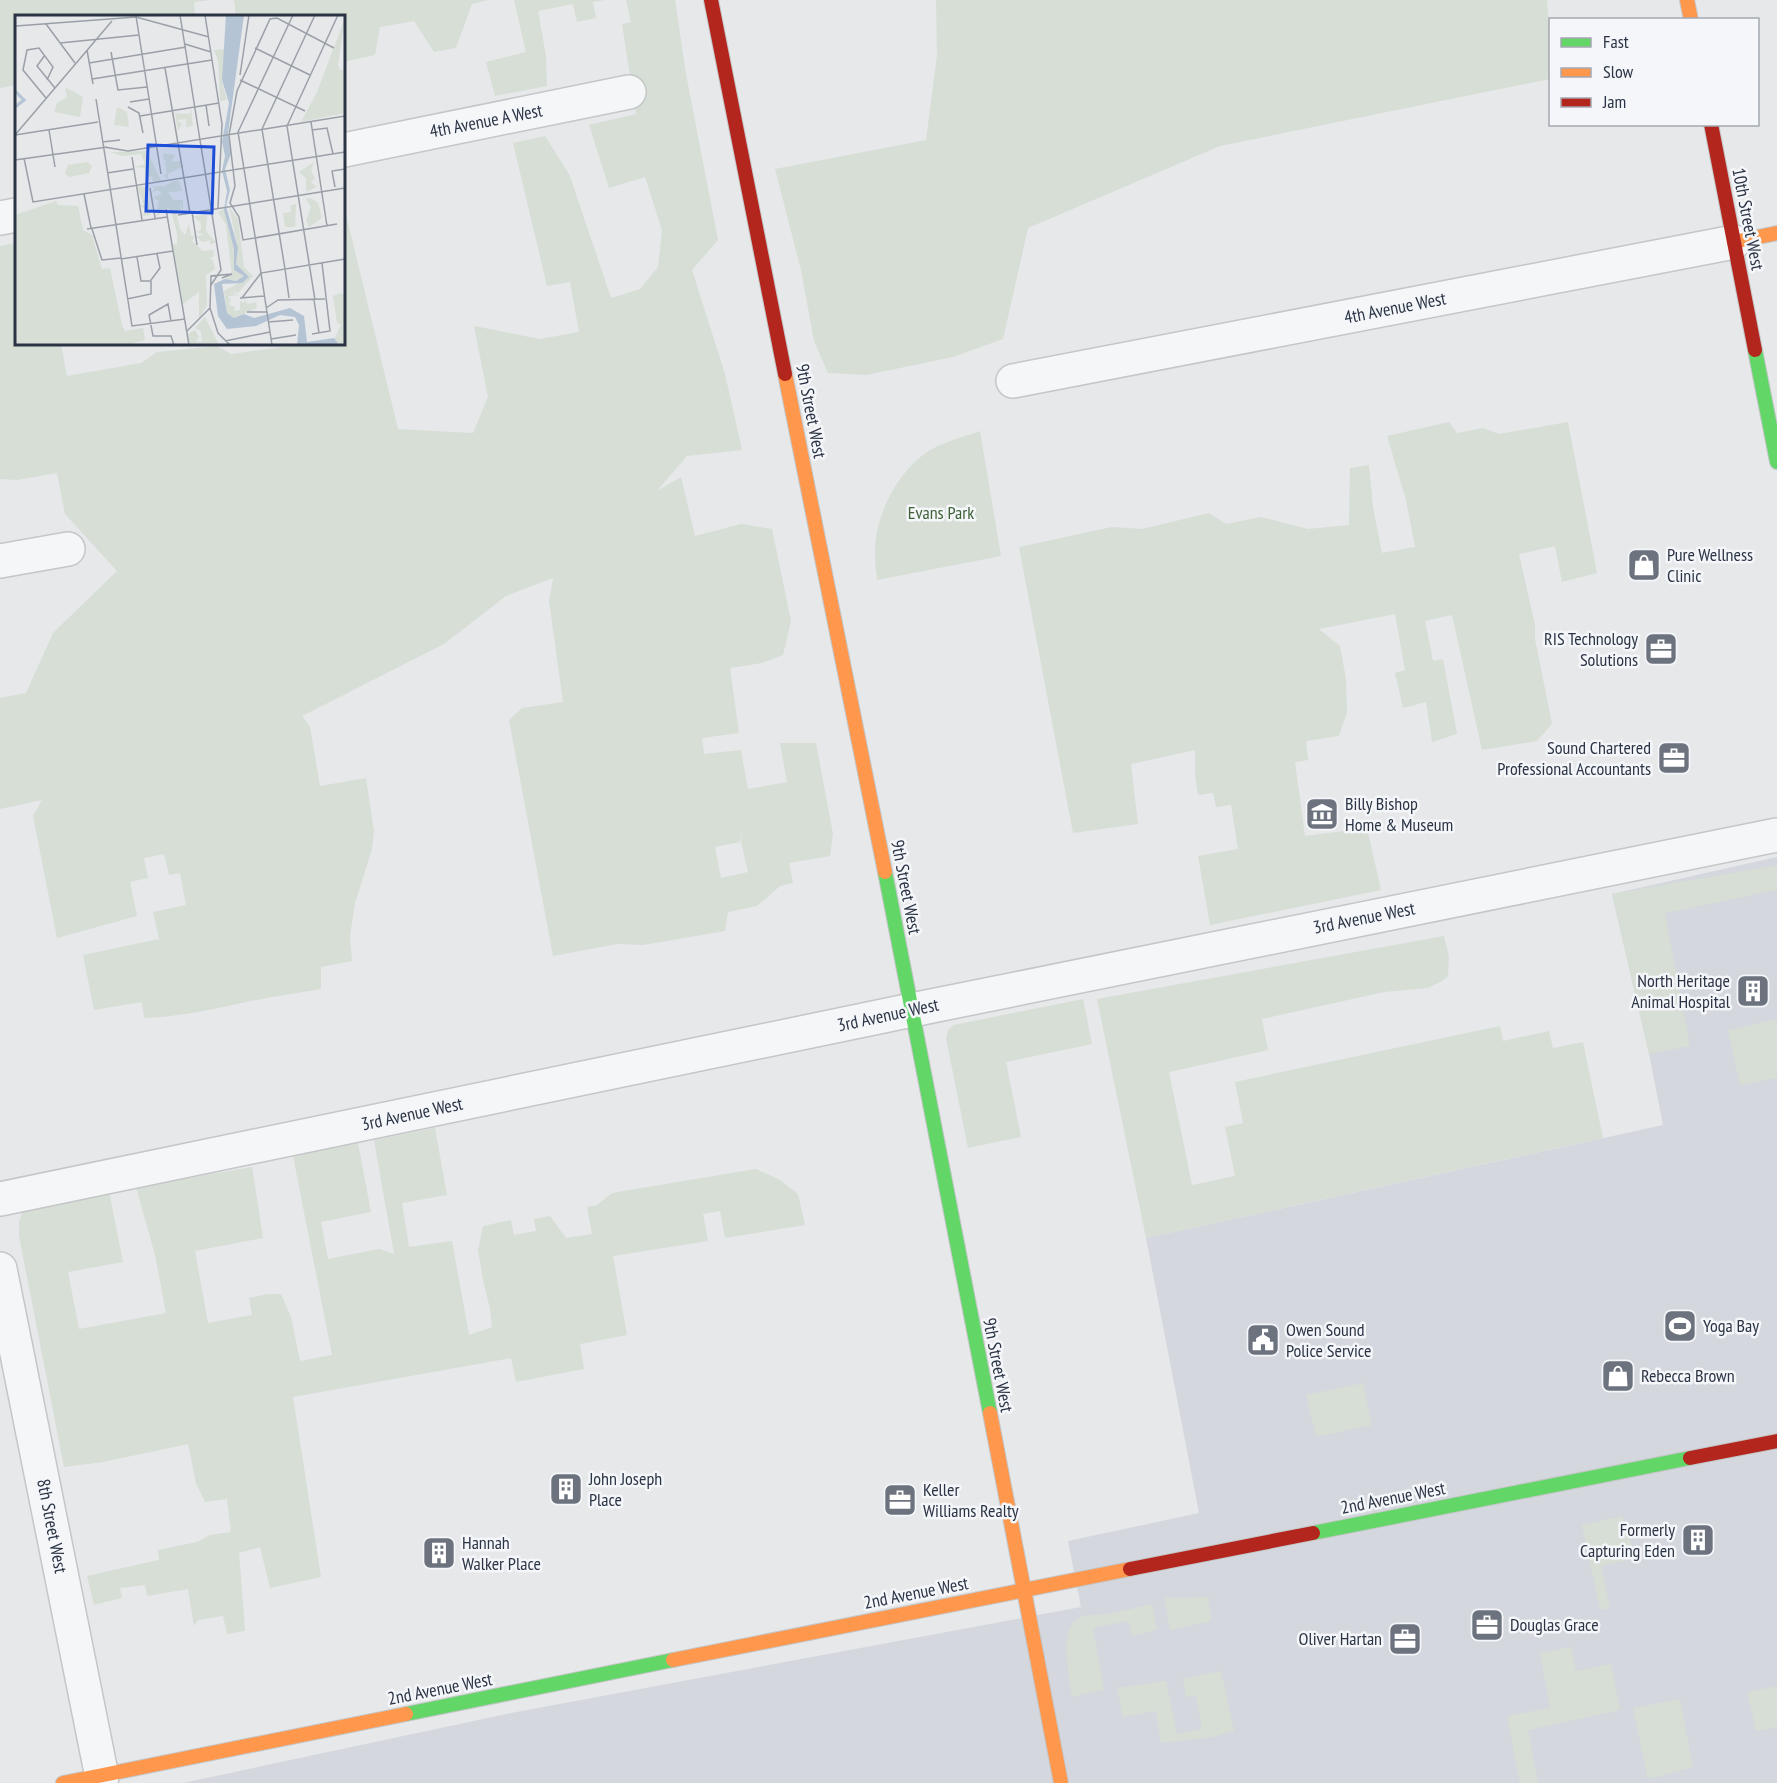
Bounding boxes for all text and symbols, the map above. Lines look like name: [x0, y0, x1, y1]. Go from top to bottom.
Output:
inset map: [15, 15, 345, 345]
legend: [1549, 18, 1759, 126]
text: Fast: [1603, 30, 1629, 53]
text: Slow: [1603, 60, 1634, 83]
text: Jam: [1602, 90, 1626, 113]
street label: 4th Avenue A West: [428, 98, 544, 143]
street label: 10th Street West: [1727, 166, 1770, 272]
street label: 4th Avenue West: [1342, 286, 1448, 329]
street label: 9th Street West: [791, 362, 832, 460]
park label: Evans Park: [908, 501, 974, 524]
place label: Pure Wellness Clinic: [1667, 543, 1753, 587]
shop icon: Pure Wellness Clinic: [1626, 547, 1662, 583]
place label: RIS Technology Solutions: [1544, 627, 1638, 671]
office icon: RIS Technology Solutions: [1643, 631, 1679, 667]
place label: Sound Chartered Professional Accountants: [1497, 736, 1651, 780]
office icon: Sound Chartered Professional Accountants: [1656, 740, 1692, 776]
place label: Billy Bishop Home & Museum: [1345, 792, 1453, 836]
museum icon: Billy Bishop Home & Museum: [1304, 796, 1340, 832]
street label: 9th Street West: [886, 838, 927, 936]
street label: 3rd Avenue West: [1311, 896, 1417, 939]
place label: North Heritage Animal Hospital: [1631, 969, 1731, 1013]
building icon: North Heritage Animal Hospital: [1735, 973, 1771, 1009]
street label: 3rd Avenue West: [835, 993, 941, 1036]
street label: 3rd Avenue West: [359, 1092, 465, 1135]
sports icon: Yoga Bay: [1662, 1308, 1698, 1344]
place label: Yoga Bay: [1703, 1314, 1759, 1337]
street label: 9th Street West: [978, 1316, 1019, 1414]
place label: Owen Sound Police Service: [1286, 1318, 1371, 1362]
public building icon: Owen Sound Police Service: [1245, 1322, 1281, 1358]
shop icon: Rebecca Brown: [1600, 1358, 1636, 1394]
place label: Rebecca Brown: [1641, 1364, 1735, 1387]
place label: John Joseph Place: [588, 1467, 662, 1511]
building icon: John Joseph Place: [548, 1471, 584, 1507]
street label: 2nd Avenue West: [1339, 1476, 1447, 1519]
street label: 8th Street West: [32, 1477, 73, 1575]
place label: Keller Williams Realty: [923, 1478, 1019, 1522]
office icon: Keller Williams Realty: [882, 1482, 918, 1518]
place label: Formerly Capturing Eden: [1580, 1518, 1675, 1562]
building icon: Formerly Capturing Eden: [1680, 1522, 1716, 1558]
place label: Hannah Walker Place: [462, 1531, 541, 1575]
building icon: Hannah Walker Place: [421, 1535, 457, 1571]
street label: 2nd Avenue West: [862, 1571, 970, 1614]
office icon: Douglas Grace: [1469, 1607, 1505, 1643]
place label: Douglas Grace: [1510, 1613, 1599, 1636]
office icon: Oliver Hartan: [1387, 1621, 1423, 1657]
place label: Oliver Hartan: [1299, 1627, 1382, 1650]
street label: 2nd Avenue West: [386, 1667, 494, 1710]

